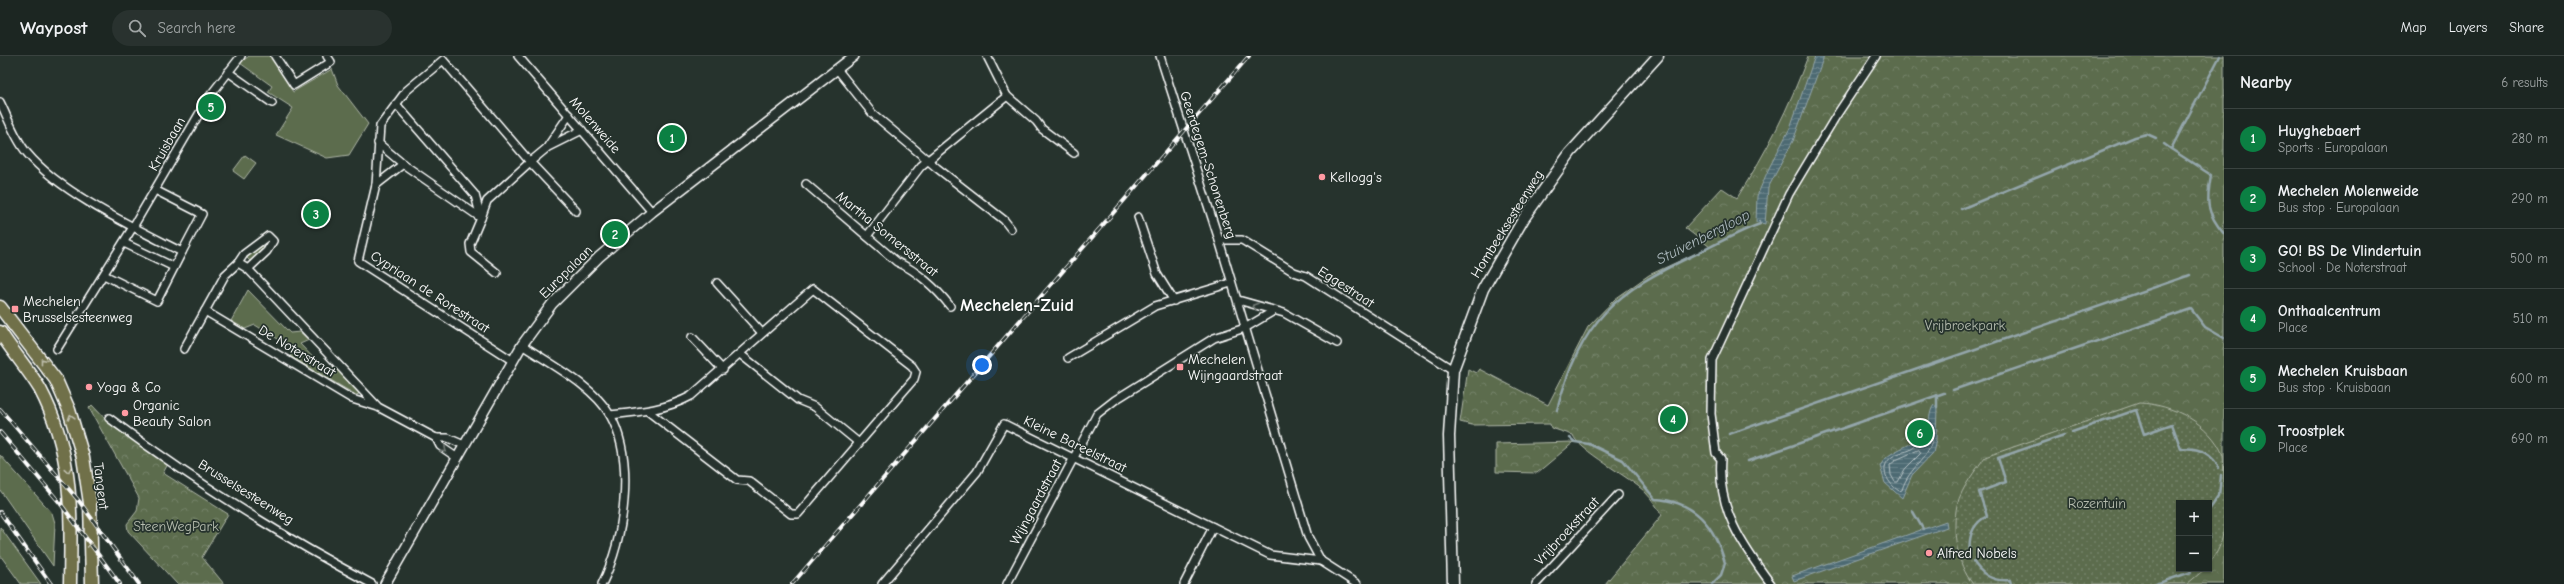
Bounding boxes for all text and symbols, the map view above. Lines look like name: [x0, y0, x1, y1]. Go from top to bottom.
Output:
search box: [112, 10, 392, 46]
text: Waypost: [20, 17, 88, 39]
icon: search: [126, 17, 148, 39]
text: Search here: [158, 19, 236, 37]
text: Map: [2400, 19, 2427, 36]
text: Layers: [2449, 19, 2487, 36]
text: Share: [2509, 19, 2544, 36]
text: Nearby: [2240, 73, 2291, 92]
text: 6 results: [2501, 75, 2548, 90]
street label: Geerdegem-Schonenberg: [1176, 89, 1240, 241]
pin: 5: [198, 92, 224, 122]
street label: Molenweide: [566, 93, 624, 157]
street label: Kruisbaan: [145, 114, 189, 174]
text: Huyghebaert: [2278, 122, 2360, 140]
pin: 1: [659, 123, 685, 153]
text: 1: [2250, 131, 2256, 146]
text: 280 m: [2511, 131, 2548, 146]
text: Sports · Europalaan: [2278, 140, 2388, 155]
street label: Hombeeksesteenweg: [1467, 167, 1547, 281]
place label: Kellogg's: [1330, 169, 1382, 186]
marker: Kellogg's: [1317, 172, 1327, 182]
text: Mechelen Molenweide: [2278, 182, 2419, 200]
street label: Martha Somersstraat: [832, 188, 942, 281]
text: 2: [2250, 191, 2256, 206]
text: 290 m: [2511, 191, 2548, 206]
pin: 3: [303, 199, 329, 229]
text: Bus stop · Europalaan: [2278, 200, 2399, 215]
water label: Stuivenbergloop: [1653, 206, 1753, 268]
pin: 2: [602, 219, 628, 249]
street label: Europalaan: [536, 242, 596, 302]
text: GO! BS De Vlindertuin: [2278, 242, 2421, 260]
street label: Cypriaan de Rorestraat: [367, 247, 494, 337]
text: 3: [2250, 251, 2256, 266]
text: 500 m: [2510, 251, 2548, 266]
text: School · De Noterstraat: [2278, 260, 2407, 275]
street label: Eggestraat: [1315, 262, 1378, 312]
place label: Mechelen Brusselsesteenweg: [23, 293, 133, 326]
district label: Mechelen-Zuid: [960, 295, 1074, 316]
one-way arrow: [1251, 302, 1258, 310]
text: Onthaalcentrum: [2278, 302, 2381, 320]
marker: Mechelen Brusselsesteenweg: [10, 304, 20, 314]
text: 4: [2250, 311, 2256, 326]
text: 510 m: [2513, 311, 2548, 326]
park label: Vrijbroekpark: [1925, 317, 2005, 334]
text: Place: [2278, 320, 2308, 335]
street label: De Noterstraat: [255, 321, 339, 381]
place label: Mechelen Wijngaardstraat: [1188, 351, 1283, 384]
your location: [972, 355, 992, 375]
one-way arrow: [40, 359, 47, 366]
marker: Mechelen Wijngaardstraat: [1175, 362, 1185, 372]
text: Mechelen Kruisbaan: [2278, 362, 2408, 380]
text: 5: [2250, 371, 2256, 386]
text: 600 m: [2510, 371, 2548, 386]
place label: Yoga & Co: [97, 379, 161, 396]
text: Bus stop · Kruisbaan: [2278, 380, 2391, 395]
marker: Yoga & Co: [84, 382, 94, 392]
place label: Organic Beauty Salon: [133, 397, 211, 430]
pin: 4: [1660, 404, 1686, 434]
marker: Organic Beauty Salon: [120, 408, 130, 418]
street label: Kleine Bareelstraat: [1021, 412, 1130, 477]
one-way arrow: [67, 414, 76, 421]
pin: 6: [1907, 418, 1933, 448]
text: Troostplek: [2278, 422, 2345, 440]
text: 6: [2250, 431, 2256, 446]
text: 690 m: [2511, 431, 2548, 446]
text: Place: [2278, 440, 2308, 455]
one-way arrow: [439, 445, 447, 452]
street label: Wijngaardstraat: [1006, 455, 1066, 548]
street label: Brusselsesteenweg: [195, 456, 297, 528]
street label: Tangent: [90, 462, 112, 511]
one-way arrow: [63, 467, 72, 473]
street label: Vrijbroekstraat: [1531, 493, 1604, 569]
park label: Rozentuin: [2068, 495, 2126, 512]
map controls: [2176, 500, 2212, 572]
button: +: [2176, 500, 2212, 536]
park label: SteenWegPark: [133, 518, 219, 535]
button: −: [2176, 536, 2212, 572]
one-way arrow: [87, 542, 95, 548]
place label: Alfred Nobels: [1937, 545, 2017, 562]
marker: Alfred Nobels: [1924, 548, 1934, 558]

